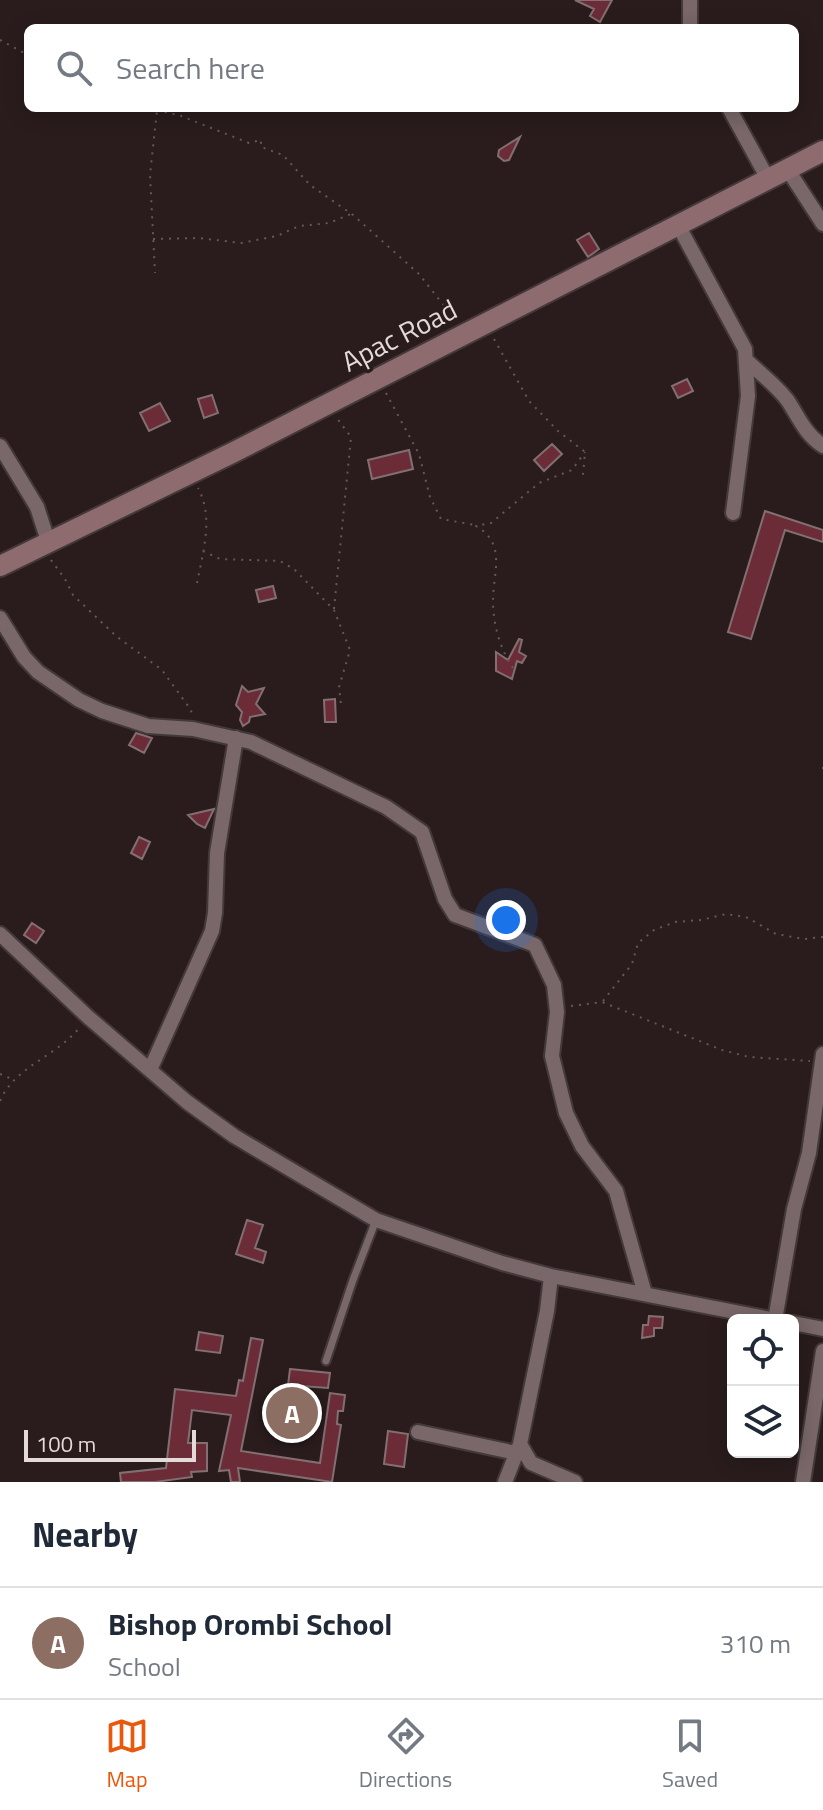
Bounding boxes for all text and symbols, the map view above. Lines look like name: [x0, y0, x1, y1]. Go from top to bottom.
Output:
search box: [24, 24, 799, 112]
text: Search here: [116, 45, 265, 91]
icon: search: [52, 46, 96, 90]
street label: Apac Road: [334, 288, 464, 382]
your location: [486, 900, 526, 940]
map controls: [727, 1314, 799, 1458]
button: locate: [727, 1314, 799, 1386]
pin: A: [266, 1383, 318, 1443]
button: layers: [727, 1386, 799, 1458]
scale bar: [24, 1426, 196, 1462]
text: 100 m: [36, 1427, 96, 1461]
text: Nearby: [32, 1508, 138, 1560]
text: Bishop Orombi School: [108, 1601, 392, 1647]
text: A: [50, 1624, 66, 1663]
text: 310 m: [720, 1624, 791, 1663]
text: School: [108, 1647, 181, 1686]
tab: Map: [105, 1714, 149, 1796]
tab: Directions: [359, 1714, 452, 1796]
tab: Saved: [662, 1714, 718, 1796]

